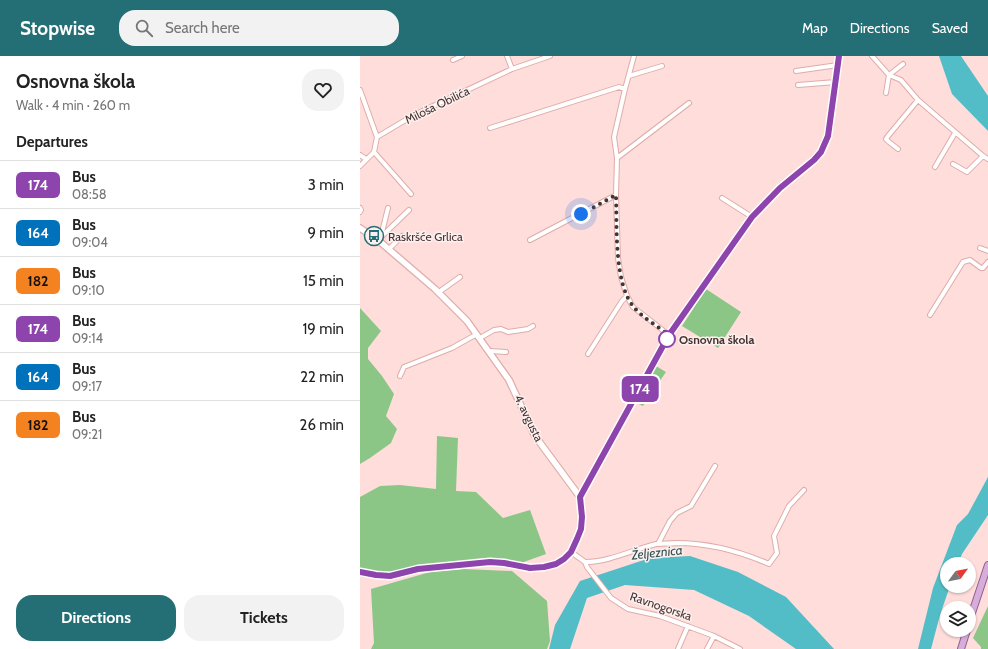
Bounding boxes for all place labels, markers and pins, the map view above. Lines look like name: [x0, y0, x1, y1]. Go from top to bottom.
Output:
bus stop icon: Raskršće Grlica: [363, 225, 385, 247]
place label: Raskršće Grlica: [388, 229, 463, 244]
marker: Osnovna škola: [658, 330, 676, 348]
place label: Osnovna škola: [679, 332, 754, 347]

